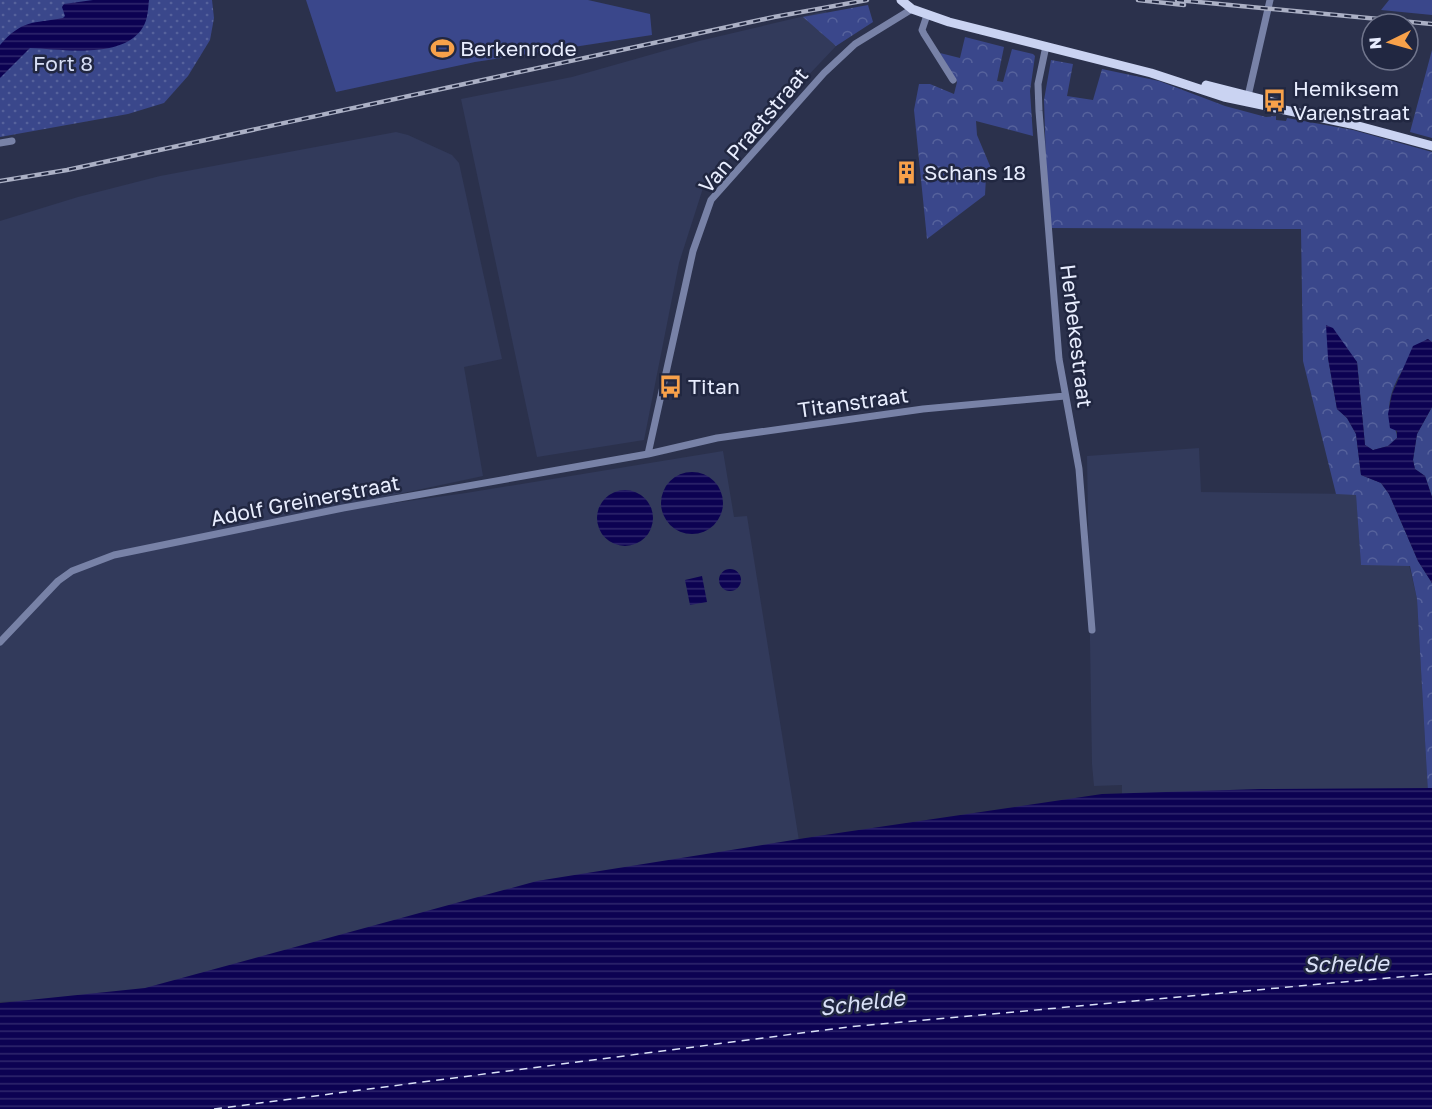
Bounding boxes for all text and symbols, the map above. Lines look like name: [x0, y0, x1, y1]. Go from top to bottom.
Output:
north arrow: [1360, 12, 1420, 72]
sports icon: Berkenrode: [429, 35, 455, 61]
place label: Berkenrode: [460, 35, 577, 61]
text: N: [1365, 36, 1386, 50]
park label: Fort 8: [33, 50, 93, 76]
street label: Van Praetstraat: [693, 62, 813, 198]
place label: Hemiksem Varenstraat: [1293, 75, 1410, 125]
bus stop icon: Hemiksem Varenstraat: [1262, 87, 1288, 113]
building icon: Schans 18: [893, 159, 919, 185]
place label: Schans 18: [924, 159, 1026, 185]
street label: Herbekestraat: [1055, 263, 1099, 409]
bus stop icon: Titan: [657, 373, 683, 399]
place label: Titan: [688, 373, 740, 399]
street label: Titanstraat: [796, 381, 910, 423]
street label: Adolf Greinerstraat: [208, 469, 402, 531]
water label: Schelde: [1303, 949, 1391, 977]
water label: Schelde: [818, 983, 908, 1021]

